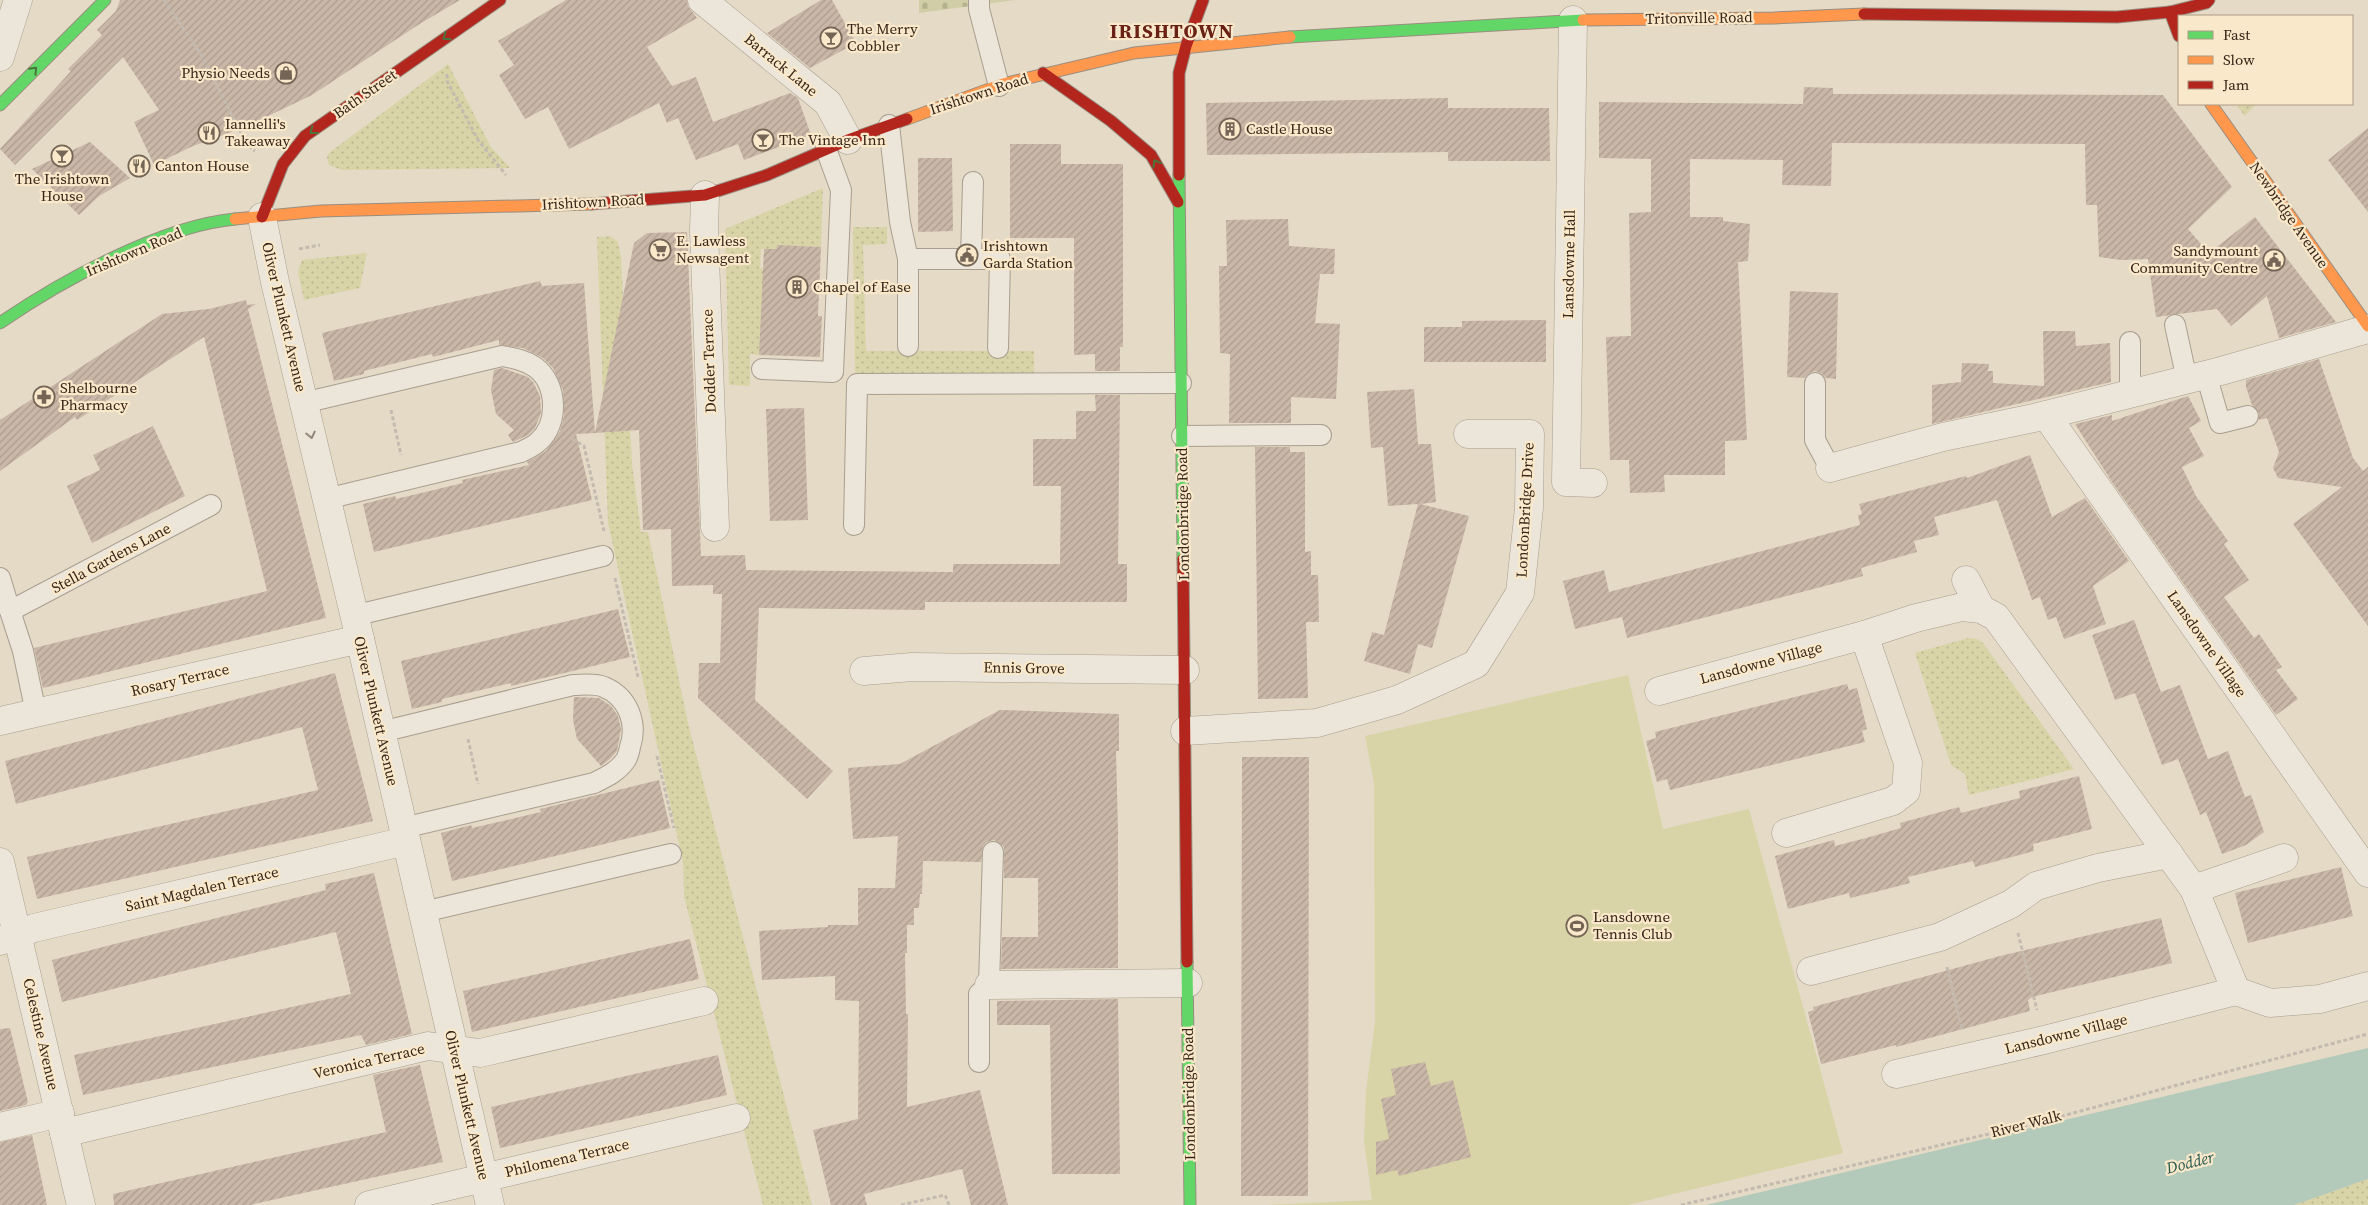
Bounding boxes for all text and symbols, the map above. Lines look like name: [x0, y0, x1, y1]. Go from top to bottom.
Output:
street label: Tritonville Road: [1645, 6, 1753, 29]
legend: [2178, 15, 2353, 105]
district label: IRISHTOWN: [1110, 17, 1234, 45]
place label: The Merry Cobbler: [847, 18, 918, 56]
text: Fast: [2223, 24, 2250, 45]
bar icon: The Merry Cobbler: [819, 26, 843, 50]
street label: Barrack Lane: [740, 28, 823, 101]
one-way arrow: [442, 31, 451, 40]
text: Slow: [2223, 49, 2255, 70]
shop icon: Physio Needs: [274, 61, 298, 85]
place label: Physio Needs: [181, 62, 270, 83]
street label: Bath Street: [329, 64, 401, 123]
one-way arrow: [28, 66, 37, 75]
street label: Irishtown Road: [927, 67, 1031, 119]
text: Jam: [2222, 74, 2250, 95]
place label: Iannelli's Takeaway: [225, 113, 291, 151]
building icon: Castle House: [1218, 117, 1242, 141]
place label: Castle House: [1246, 118, 1333, 139]
restaurant icon: Iannelli's Takeaway: [197, 121, 221, 145]
one-way arrow: [309, 125, 319, 134]
bar icon: The Vintage Inn: [751, 128, 775, 152]
place label: The Vintage Inn: [779, 129, 886, 150]
bar icon: The Irishtown House: [50, 144, 74, 168]
restaurant icon: Canton House: [127, 154, 151, 178]
place label: Canton House: [155, 155, 250, 176]
street label: Newbridge Avenue: [2245, 157, 2334, 272]
one-way arrow: [1152, 160, 1162, 169]
place label: The Irishtown House: [15, 168, 109, 206]
street label: Irishtown Road: [541, 188, 645, 215]
street label: Lansdowne Hall: [1557, 209, 1580, 318]
street label: Irishtown Road: [82, 222, 186, 281]
place label: E. Lawless Newsagent: [676, 230, 749, 268]
place label: Irishtown Garda Station: [983, 235, 1073, 273]
supermarket icon: E. Lawless Newsagent: [648, 238, 672, 262]
street label: Oliver Plunkett Avenue: [257, 240, 312, 394]
place label: Sandymount Community Centre: [2130, 240, 2258, 278]
public building icon: Irishtown Garda Station: [955, 243, 979, 267]
public building icon: Sandymount Community Centre: [2262, 248, 2286, 272]
building icon: Chapel of Ease: [785, 275, 809, 299]
place label: Chapel of Ease: [813, 276, 911, 297]
street label: Dodder Terrace: [696, 308, 721, 413]
place label: Shelbourne Pharmacy: [60, 377, 137, 415]
pharmacy icon: Shelbourne Pharmacy: [32, 385, 56, 409]
one-way arrow: [305, 431, 316, 440]
street label: LondonBridge Drive: [1510, 441, 1539, 578]
street label: Londonbridge Road: [1171, 447, 1194, 581]
street label: Stella Gardens Lane: [47, 517, 174, 598]
street label: Lansdowne Village: [2163, 586, 2252, 702]
street label: Oliver Plunkett Avenue: [349, 634, 404, 788]
street label: Lansdowne Village: [1697, 636, 1825, 689]
street label: Ennis Grove: [983, 656, 1065, 679]
street label: Rosary Terrace: [129, 658, 231, 701]
street label: Saint Magdalen Terrace: [123, 861, 281, 916]
place label: Lansdowne Tennis Club: [1593, 906, 1673, 944]
sports icon: Lansdowne Tennis Club: [1565, 914, 1589, 938]
street label: Celestine Avenue: [18, 976, 65, 1092]
street label: Lansdowne Village: [2002, 1008, 2130, 1059]
street label: Londonbridge Road: [1177, 1027, 1200, 1161]
street label: Oliver Plunkett Avenue: [440, 1028, 495, 1182]
street label: Veronica Terrace: [311, 1037, 427, 1084]
street label: River Walk: [1988, 1104, 2064, 1142]
street label: Philomena Terrace: [503, 1133, 631, 1182]
water label: Dodder: [2163, 1145, 2217, 1179]

